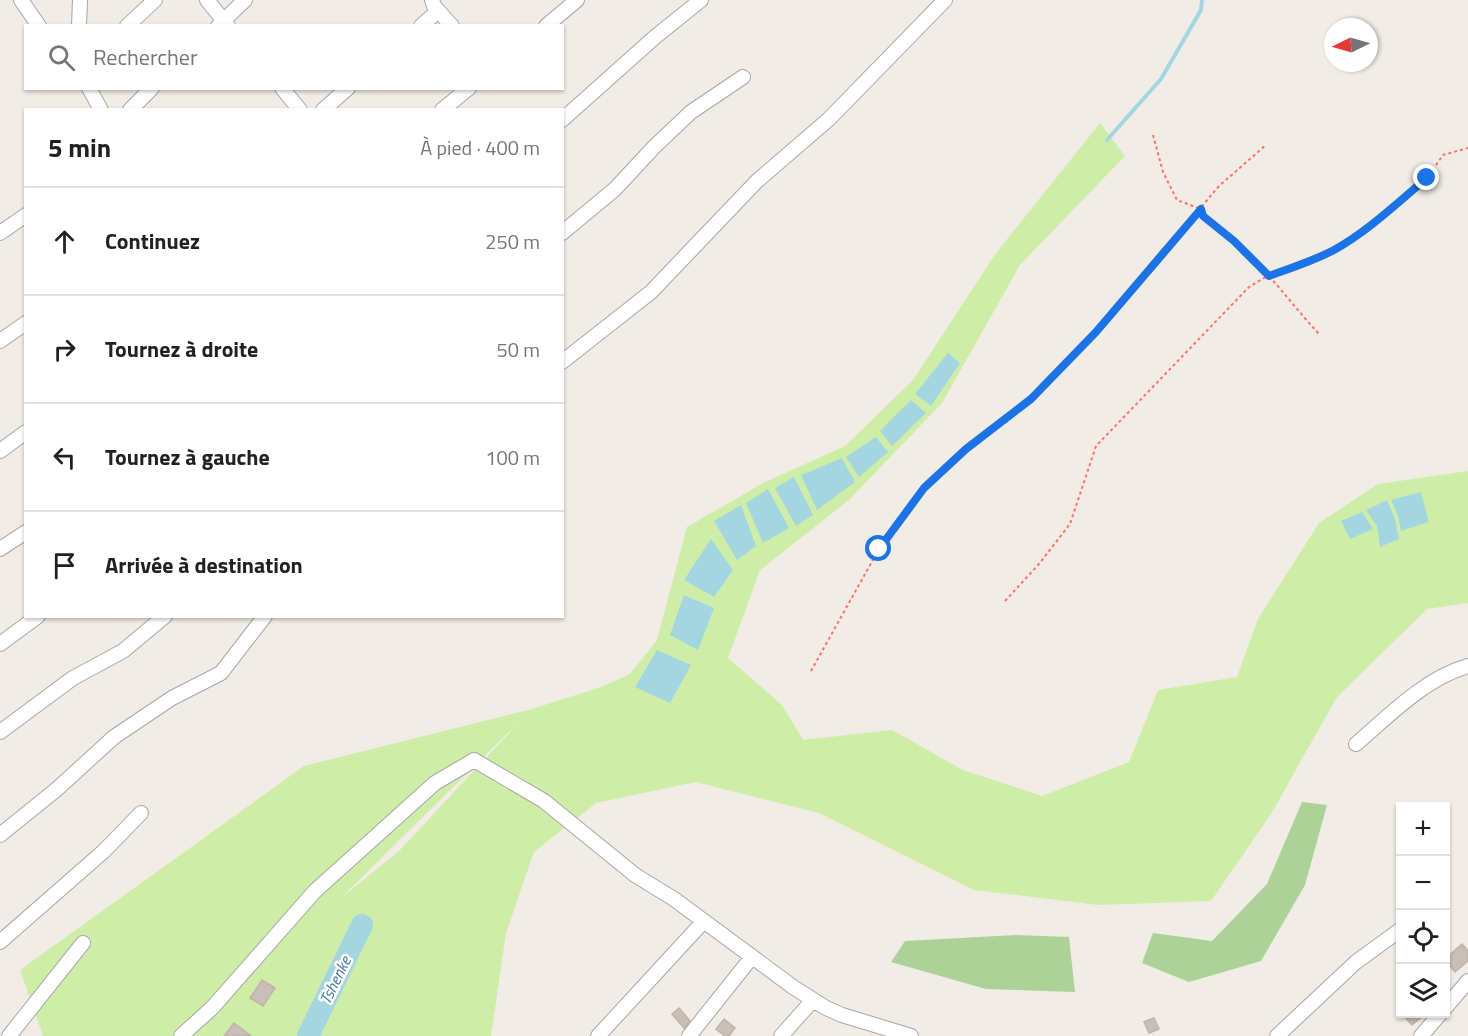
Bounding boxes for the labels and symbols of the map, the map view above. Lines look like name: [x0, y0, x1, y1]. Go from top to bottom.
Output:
north arrow: [1324, 18, 1378, 72]
route end: [1413, 164, 1439, 190]
route start: [865, 535, 891, 561]
water label: Tshenke: [313, 951, 358, 1008]

